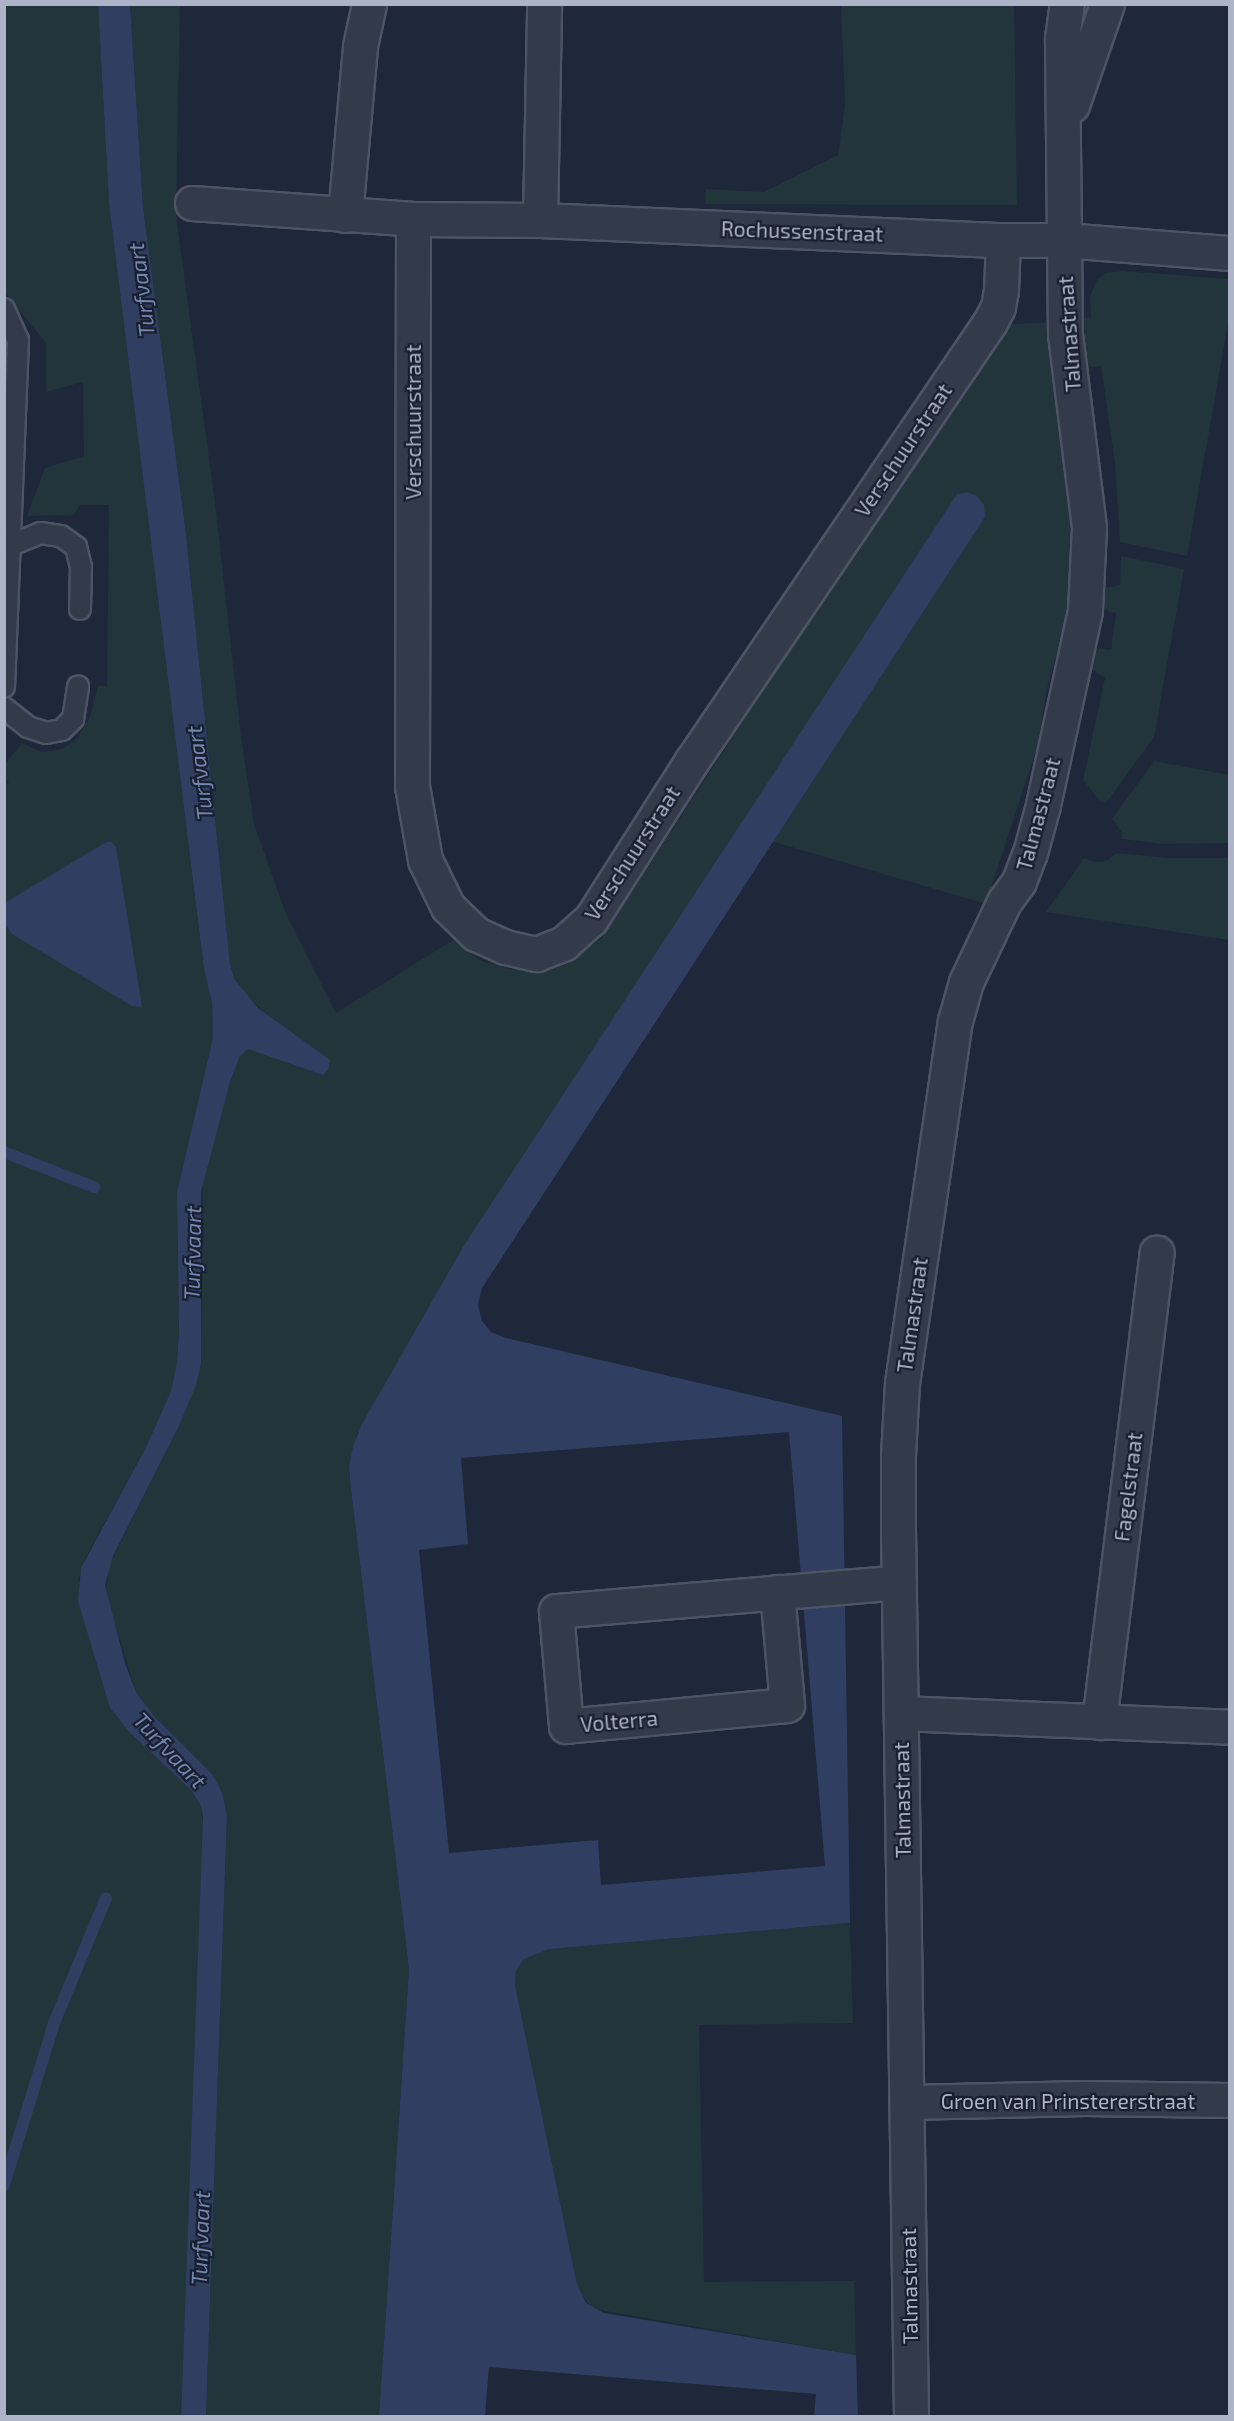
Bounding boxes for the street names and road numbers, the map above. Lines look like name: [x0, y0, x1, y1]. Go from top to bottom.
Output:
street label: Rochussenstraat: [721, 216, 883, 246]
street label: Talmastraat: [1052, 275, 1086, 393]
street label: Verschuurstraat: [400, 344, 426, 500]
street label: Verschuurstraat: [849, 379, 957, 521]
street label: Talmastraat: [1011, 755, 1065, 873]
street label: Verschuurstraat: [579, 781, 685, 925]
street label: Talmastraat: [891, 1256, 933, 1374]
street label: Fagelstraat: [1109, 1431, 1147, 1543]
street label: Volterra: [579, 1705, 659, 1737]
street label: Talmastraat: [888, 1742, 916, 1858]
street label: Groen van Prinstererstraat: [940, 2088, 1196, 2114]
street label: Talmastraat: [895, 2228, 923, 2344]

